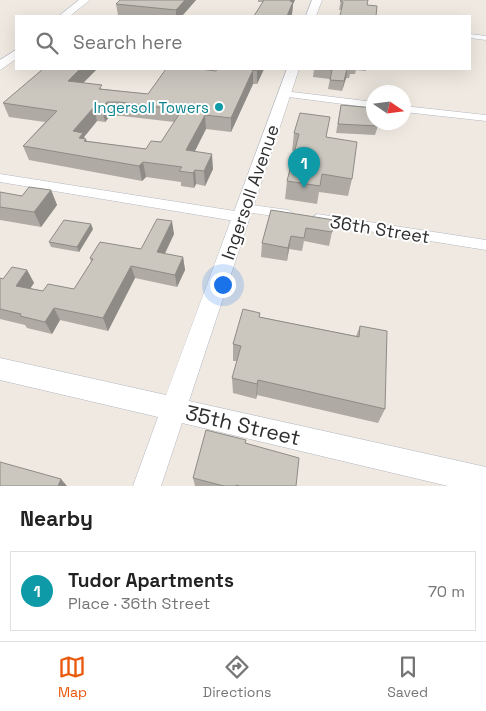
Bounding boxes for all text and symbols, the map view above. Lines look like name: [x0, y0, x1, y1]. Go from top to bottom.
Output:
search box: [15, 15, 471, 70]
icon: search: [33, 29, 61, 57]
text: Search here: [73, 30, 183, 55]
north arrow: [366, 85, 411, 130]
place label: Ingersoll Towers: [94, 98, 209, 117]
marker: Ingersoll Towers: [213, 101, 225, 113]
street label: Ingersoll Avenue: [216, 121, 284, 263]
pin: 1: [288, 147, 320, 188]
street label: 36th Street: [328, 210, 432, 248]
your location: [210, 272, 236, 298]
street label: 35th Street: [183, 399, 303, 451]
text: Nearby: [20, 505, 93, 532]
text: Tudor Apartments: [68, 568, 234, 593]
text: 1: [33, 581, 41, 602]
text: 70 m: [428, 581, 465, 602]
text: Place · 36th Street: [68, 593, 210, 614]
tab: Map: [58, 653, 87, 701]
tab: Directions: [203, 653, 271, 701]
tab: Saved: [387, 653, 428, 701]

